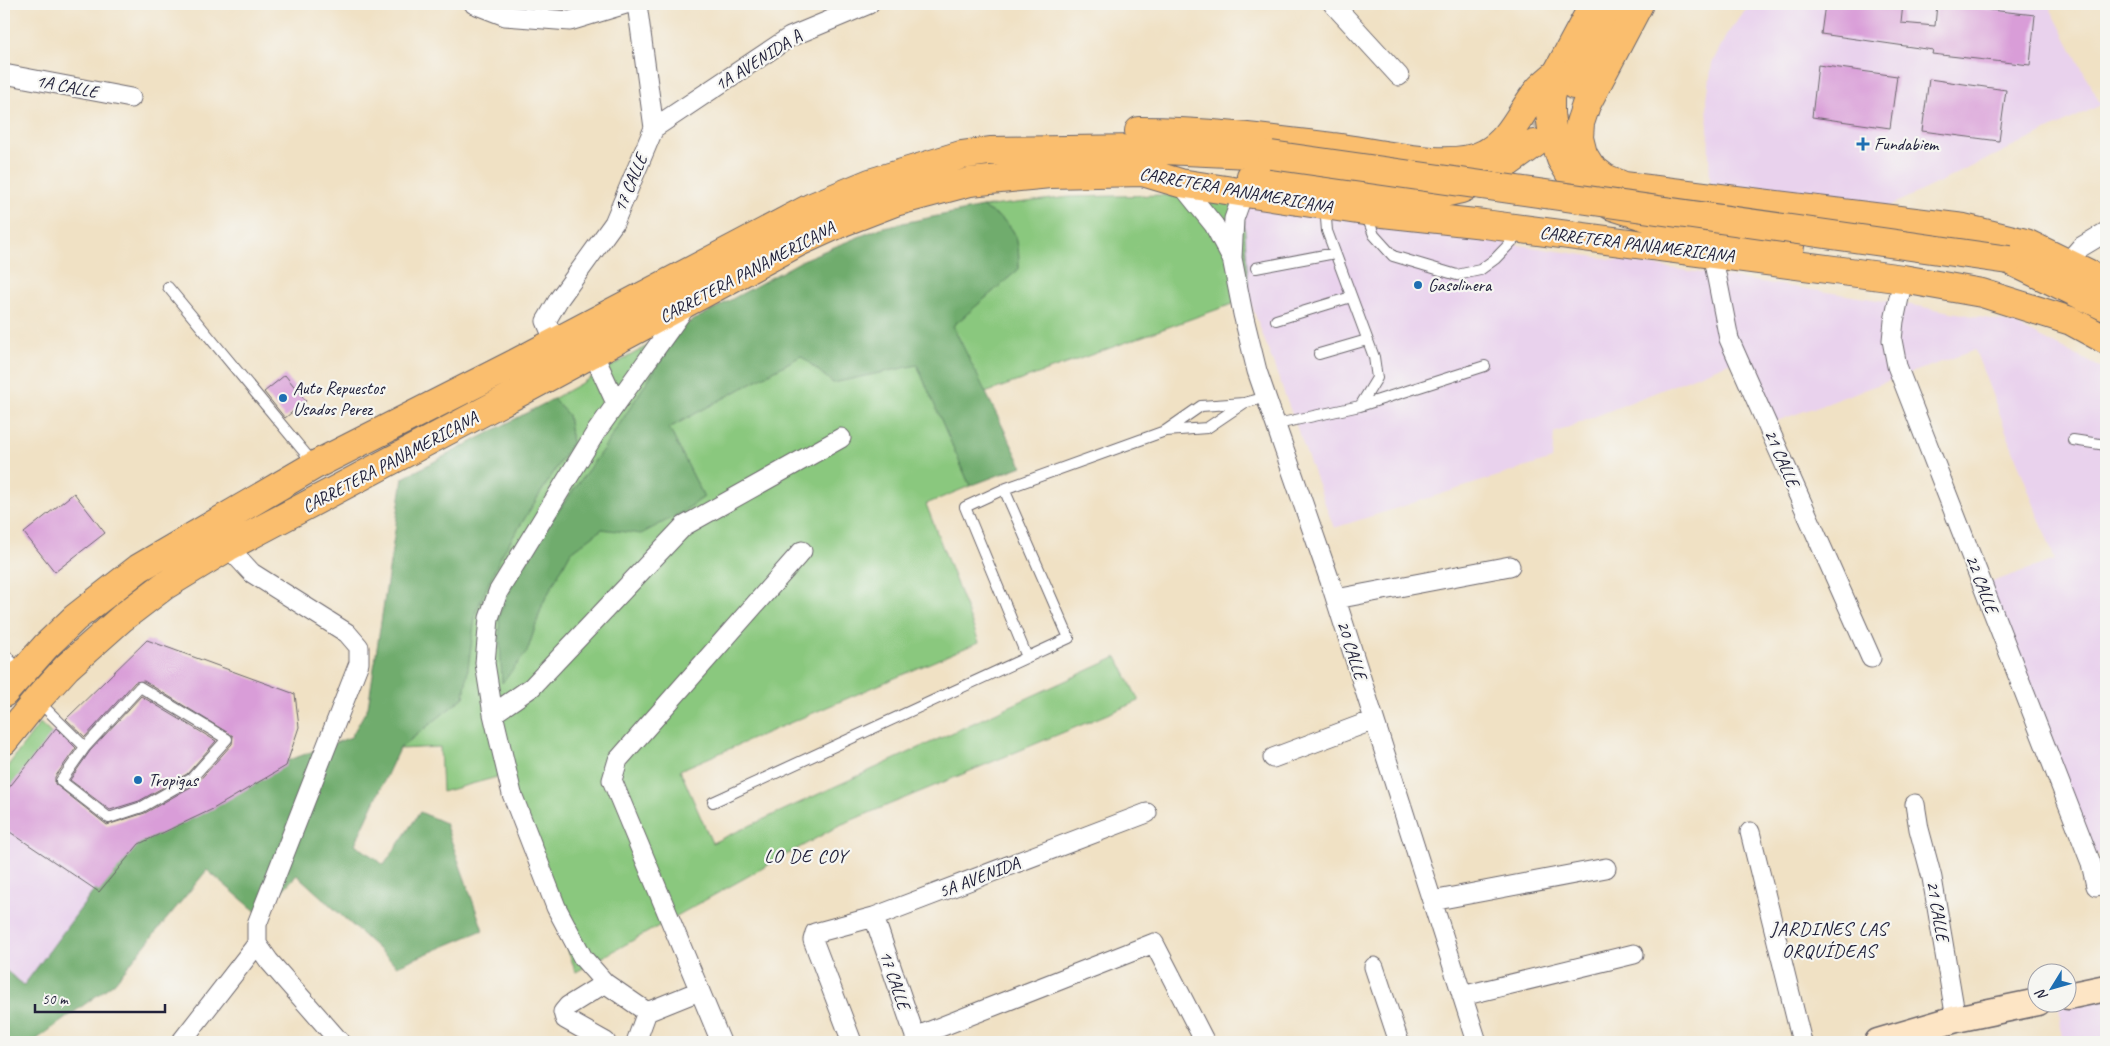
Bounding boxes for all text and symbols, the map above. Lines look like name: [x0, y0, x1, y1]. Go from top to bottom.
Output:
street label: 1A AVENIDA A: [710, 24, 806, 95]
street label: 1A CALLE: [34, 69, 102, 103]
place label: Fundabiem: [1874, 133, 1940, 155]
marker: Fundabiem: [1856, 137, 1870, 151]
street label: 17 CALLE: [608, 149, 653, 215]
street label: CARRETERA PANAMERICANA: [1138, 162, 1335, 218]
street label: CARRETERA PANAMERICANA: [656, 216, 839, 328]
street label: CARRETERA PANAMERICANA: [1539, 221, 1736, 267]
place label: Gasolinera: [1428, 274, 1493, 296]
marker: Gasolinera: [1412, 279, 1424, 291]
place label: Auto Repuestos Usados Perez: [293, 377, 386, 420]
marker: Auto Repuestos Usados Perez: [277, 392, 289, 404]
street label: CARRETERA PANAMERICANA: [299, 406, 482, 518]
street label: 21 CALLE: [1760, 426, 1805, 492]
street label: 22 CALLE: [1961, 552, 2004, 618]
street label: 20 CALLE: [1332, 618, 1373, 684]
place label: Tropigas: [148, 769, 200, 791]
marker: Tropigas: [132, 774, 144, 786]
district label: LO DE COY: [764, 844, 850, 868]
street label: 5A AVENIDA: [935, 851, 1023, 902]
street label: 21 CALLE: [1922, 879, 1954, 945]
district label: JARDINES LAS ORQUÍDEAS: [1769, 917, 1890, 963]
street label: 17 CALLE: [875, 948, 916, 1014]
north arrow: [2028, 964, 2078, 1014]
scale bar: [35, 981, 165, 1013]
text: N: [2031, 985, 2051, 1004]
text: 50 m: [42, 990, 69, 1009]

